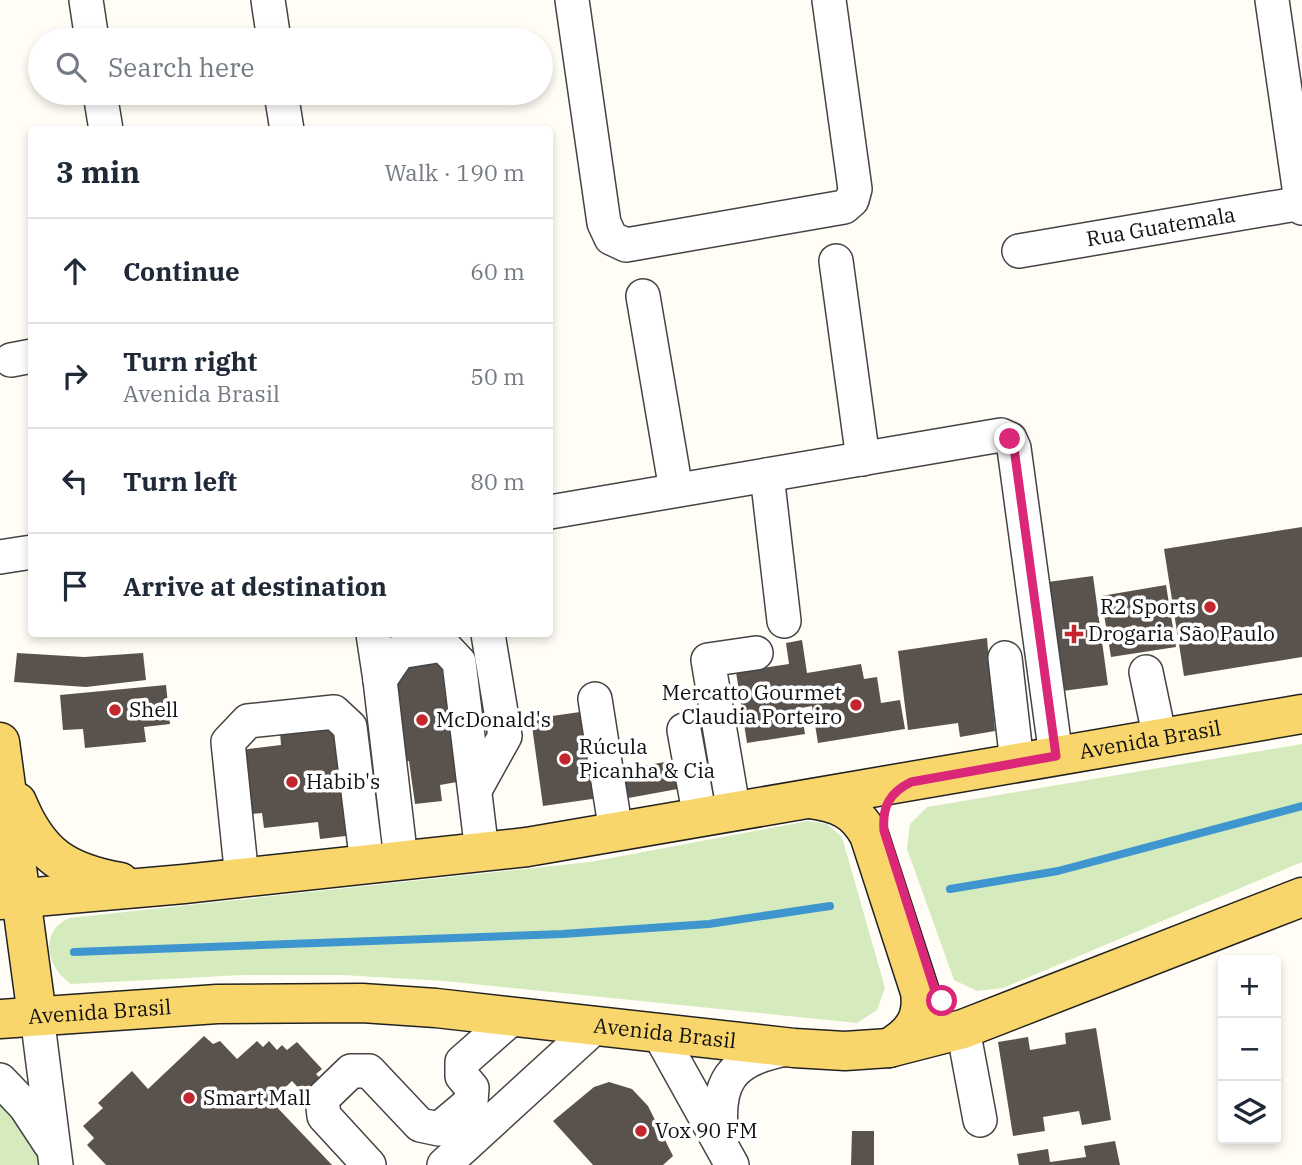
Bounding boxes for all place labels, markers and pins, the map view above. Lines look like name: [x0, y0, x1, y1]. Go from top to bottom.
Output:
place label: R2 Sports: [1100, 592, 1196, 620]
marker: R2 Sports: [1202, 599, 1218, 615]
place label: Drogaria São Paulo: [1088, 619, 1275, 647]
marker: Drogaria São Paulo: [1066, 626, 1082, 642]
place label: Mercatto Gourmet Claudia Porteiro: [662, 678, 842, 730]
place label: Shell: [129, 695, 178, 723]
marker: Mercatto Gourmet Claudia Porteiro: [848, 697, 864, 713]
marker: Shell: [107, 702, 123, 718]
place label: McDonald's: [436, 705, 551, 733]
marker: McDonald's: [414, 712, 430, 728]
place label: Rúcula Picanha & Cia: [579, 732, 715, 784]
marker: Rúcula Picanha & Cia: [557, 751, 573, 767]
place label: Habib's: [306, 767, 380, 795]
marker: Habib's: [284, 774, 300, 790]
place label: Smart Mall: [203, 1083, 311, 1111]
marker: Smart Mall: [181, 1090, 197, 1106]
place label: Vox 90 FM: [655, 1116, 757, 1144]
marker: Vox 90 FM: [633, 1123, 649, 1139]

